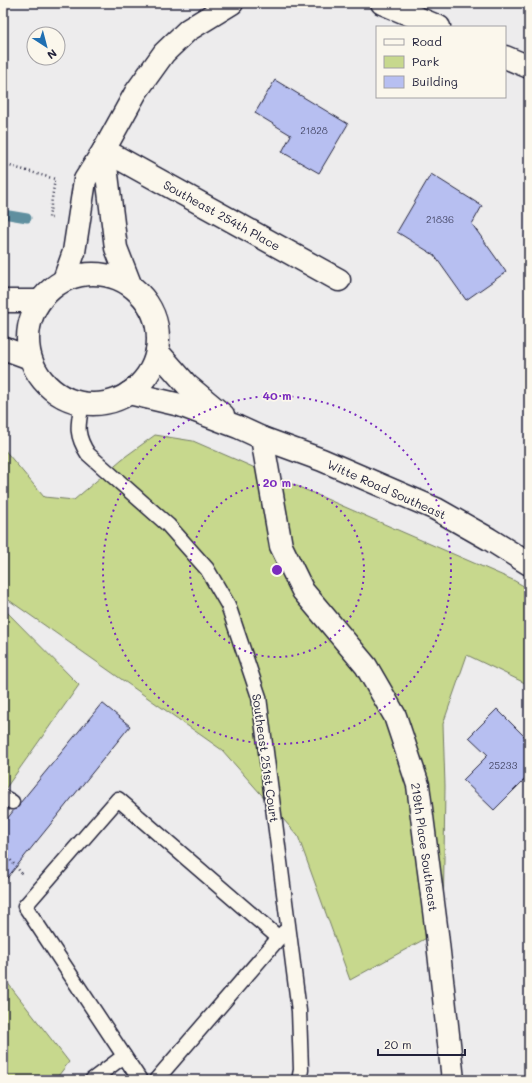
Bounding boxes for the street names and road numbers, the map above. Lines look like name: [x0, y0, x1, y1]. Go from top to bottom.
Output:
street label: Southeast 254th Place: [161, 176, 283, 254]
street label: Witte Road Southeast: [325, 456, 449, 522]
street label: Southeast 251st Court: [249, 693, 283, 823]
street label: 219th Place Southeast: [408, 782, 442, 912]

